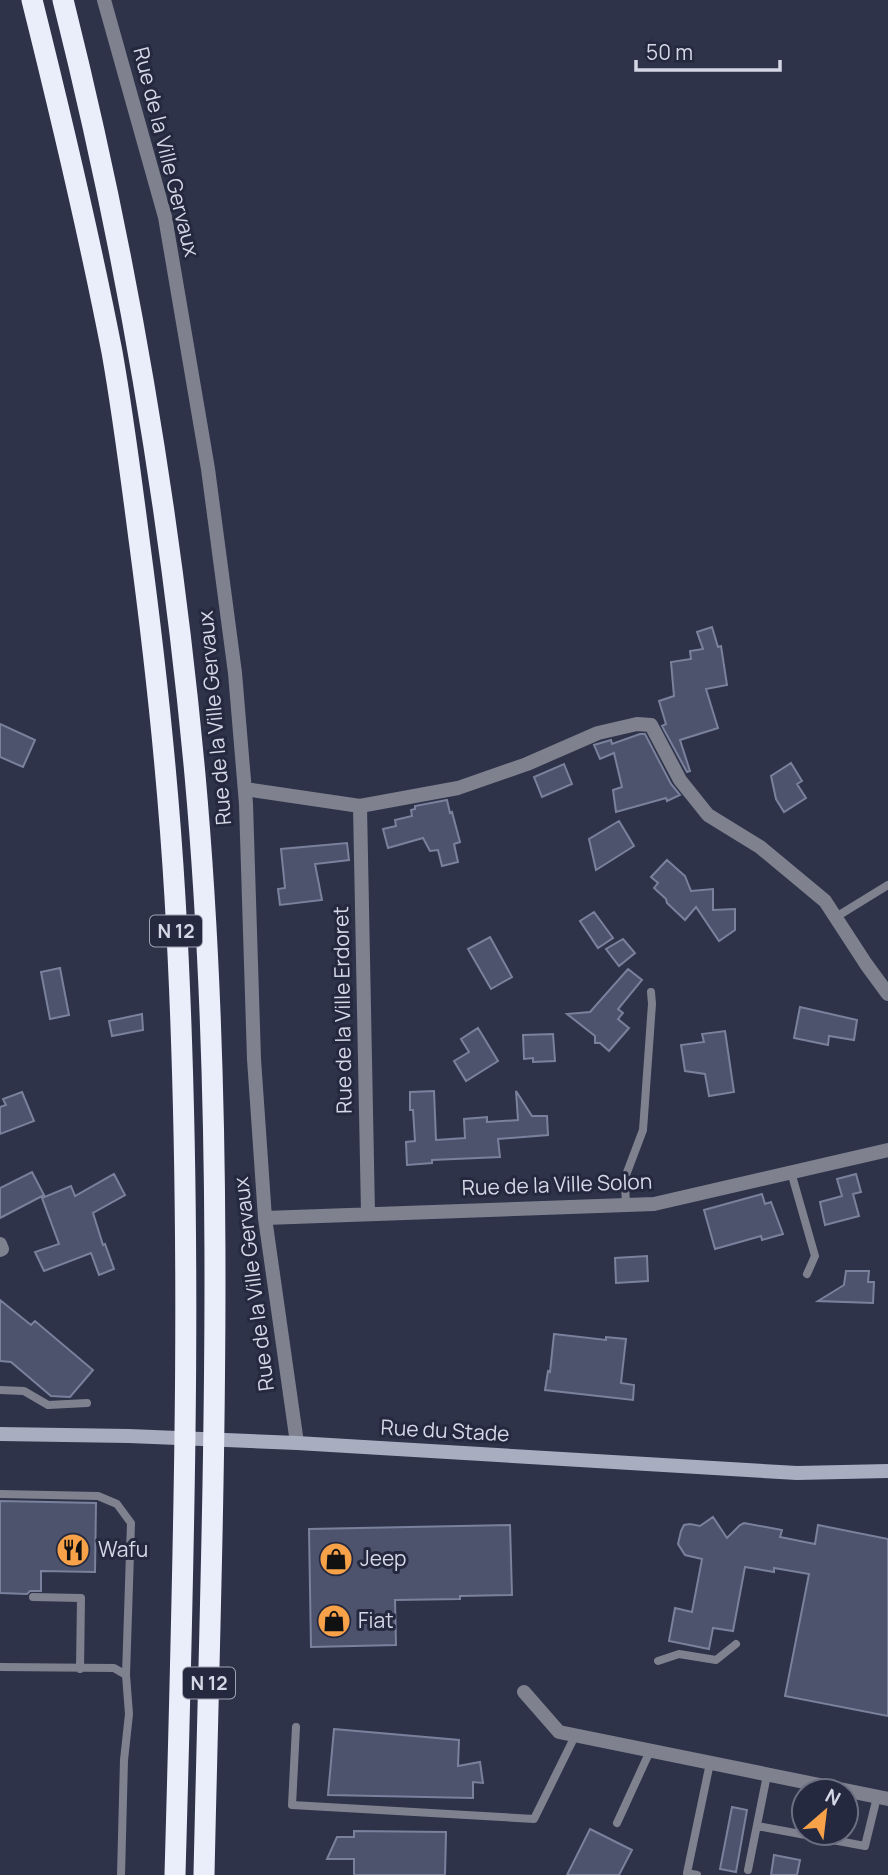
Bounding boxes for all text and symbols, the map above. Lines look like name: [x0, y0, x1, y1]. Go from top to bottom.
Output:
scale bar: [636, 28, 780, 72]
text: 50 m: [646, 38, 693, 66]
street label: Rue de la Ville Gervaux: [127, 44, 207, 260]
street label: Rue de la Ville Gervaux: [191, 610, 237, 827]
street label: Rue de la Ville Erdoret: [326, 906, 358, 1114]
road number: N 12: [150, 916, 202, 946]
street label: Rue de la Ville Solon: [461, 1167, 653, 1201]
street label: Rue de la Ville Gervaux: [226, 1176, 280, 1393]
street label: Rue du Stade: [380, 1413, 510, 1447]
restaurant icon: Wafu: [54, 1531, 92, 1569]
place label: Wafu: [98, 1535, 148, 1563]
shop icon: Jeep: [317, 1540, 355, 1578]
place label: Jeep: [360, 1544, 406, 1572]
shop icon: Fiat: [315, 1602, 353, 1640]
place label: Fiat: [358, 1606, 394, 1634]
road number: N 12: [183, 1667, 235, 1698]
north arrow: [790, 1777, 860, 1847]
text: N: [821, 1782, 845, 1812]

